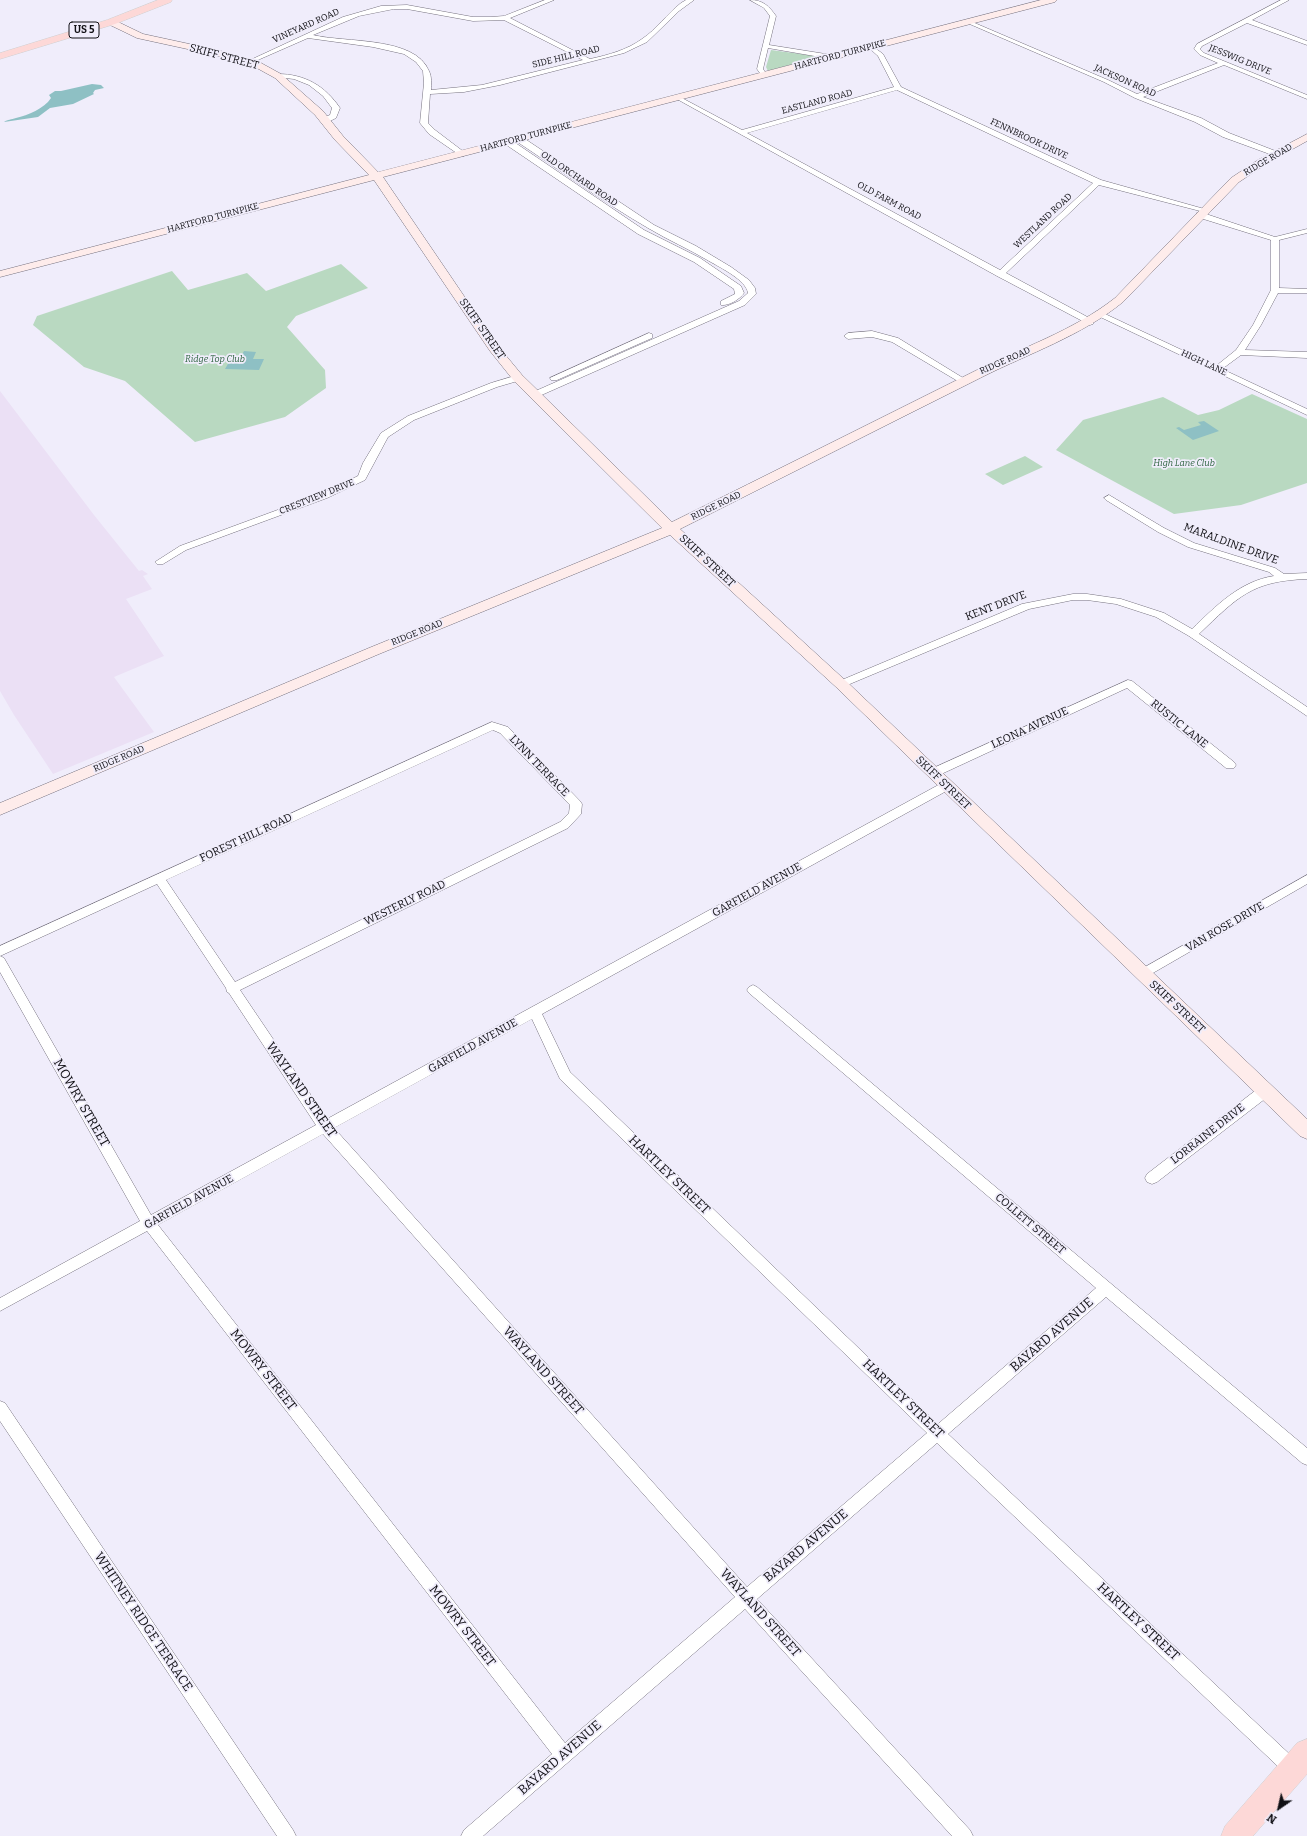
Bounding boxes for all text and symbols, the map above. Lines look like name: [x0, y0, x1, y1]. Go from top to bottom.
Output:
street label: VINEYARD ROAD: [271, 6, 341, 46]
road number: US 5: [69, 22, 99, 38]
street label: HARTFORD TURNPIKE: [793, 38, 887, 72]
street label: SKIFF STREET: [188, 41, 260, 73]
street label: SIDE HILL ROAD: [531, 43, 601, 71]
street label: JESSWIG DRIVE: [1207, 43, 1273, 77]
street label: JACKSON ROAD: [1092, 63, 1158, 99]
street label: EASTLAND ROAD: [780, 87, 854, 117]
street label: FENNBROOK DRIVE: [988, 116, 1070, 162]
street label: HARTFORD TURNPIKE: [479, 120, 573, 154]
street label: RIDGE ROAD: [1242, 142, 1294, 178]
street label: OLD ORCHARD ROAD: [539, 149, 619, 209]
street label: OLD FARM ROAD: [855, 180, 923, 222]
street label: WESTLAND ROAD: [1012, 191, 1074, 251]
street label: HARTFORD TURNPIKE: [166, 201, 260, 235]
street label: SKIFF STREET: [456, 296, 508, 362]
street label: RIDGE ROAD: [978, 345, 1032, 377]
street label: HIGH LANE: [1179, 348, 1229, 378]
park label: Ridge Top Club: [185, 354, 245, 364]
park label: High Lane Club: [1153, 458, 1215, 468]
street label: CRESTVIEW DRIVE: [278, 477, 356, 517]
street label: RIDGE ROAD: [689, 489, 743, 523]
street label: MARALDINE DRIVE: [1182, 521, 1280, 567]
street label: SKIFF STREET: [676, 532, 738, 590]
street label: KENT DRIVE: [964, 588, 1028, 624]
street label: RIDGE ROAD: [390, 618, 444, 648]
street label: RUSTIC LANE: [1148, 697, 1210, 751]
street label: LEONA AVENUE: [989, 704, 1071, 752]
street label: LYNN TERRACE: [506, 733, 572, 799]
street label: RIDGE ROAD: [92, 743, 146, 775]
street label: SKIFF STREET: [913, 753, 973, 813]
street label: FOREST HILL ROAD: [198, 811, 294, 865]
street label: GARFIELD AVENUE: [710, 860, 804, 920]
street label: WESTERLY ROAD: [362, 878, 448, 928]
street label: VAN ROSE DRIVE: [1183, 899, 1267, 955]
street label: SKIFF STREET: [1146, 978, 1208, 1036]
street label: GARFIELD AVENUE: [426, 1016, 520, 1076]
street label: WAYLAND STREET: [262, 1039, 340, 1141]
street label: MOWRY STREET: [50, 1056, 112, 1150]
street label: LORRAINE DRIVE: [1168, 1101, 1248, 1167]
street label: HARTLEY STREET: [625, 1132, 713, 1218]
street label: GARFIELD AVENUE: [142, 1172, 236, 1232]
street label: COLLETT STREET: [992, 1191, 1068, 1257]
street label: BAYARD AVENUE: [1007, 1295, 1097, 1375]
street label: WAYLAND STREET: [499, 1324, 587, 1418]
street label: MOWRY STREET: [226, 1326, 300, 1414]
street label: HARTLEY STREET: [859, 1356, 947, 1442]
street label: BAYARD AVENUE: [761, 1506, 851, 1586]
street label: WHITNEY RIDGE TERRACE: [91, 1549, 195, 1695]
street label: WAYLAND STREET: [716, 1566, 804, 1660]
street label: HARTLEY STREET: [1094, 1580, 1182, 1664]
street label: MOWRY STREET: [425, 1582, 499, 1670]
street label: BAYARD AVENUE: [515, 1718, 605, 1798]
north arrow: [1259, 1788, 1299, 1828]
text: N: [1265, 1811, 1279, 1826]

